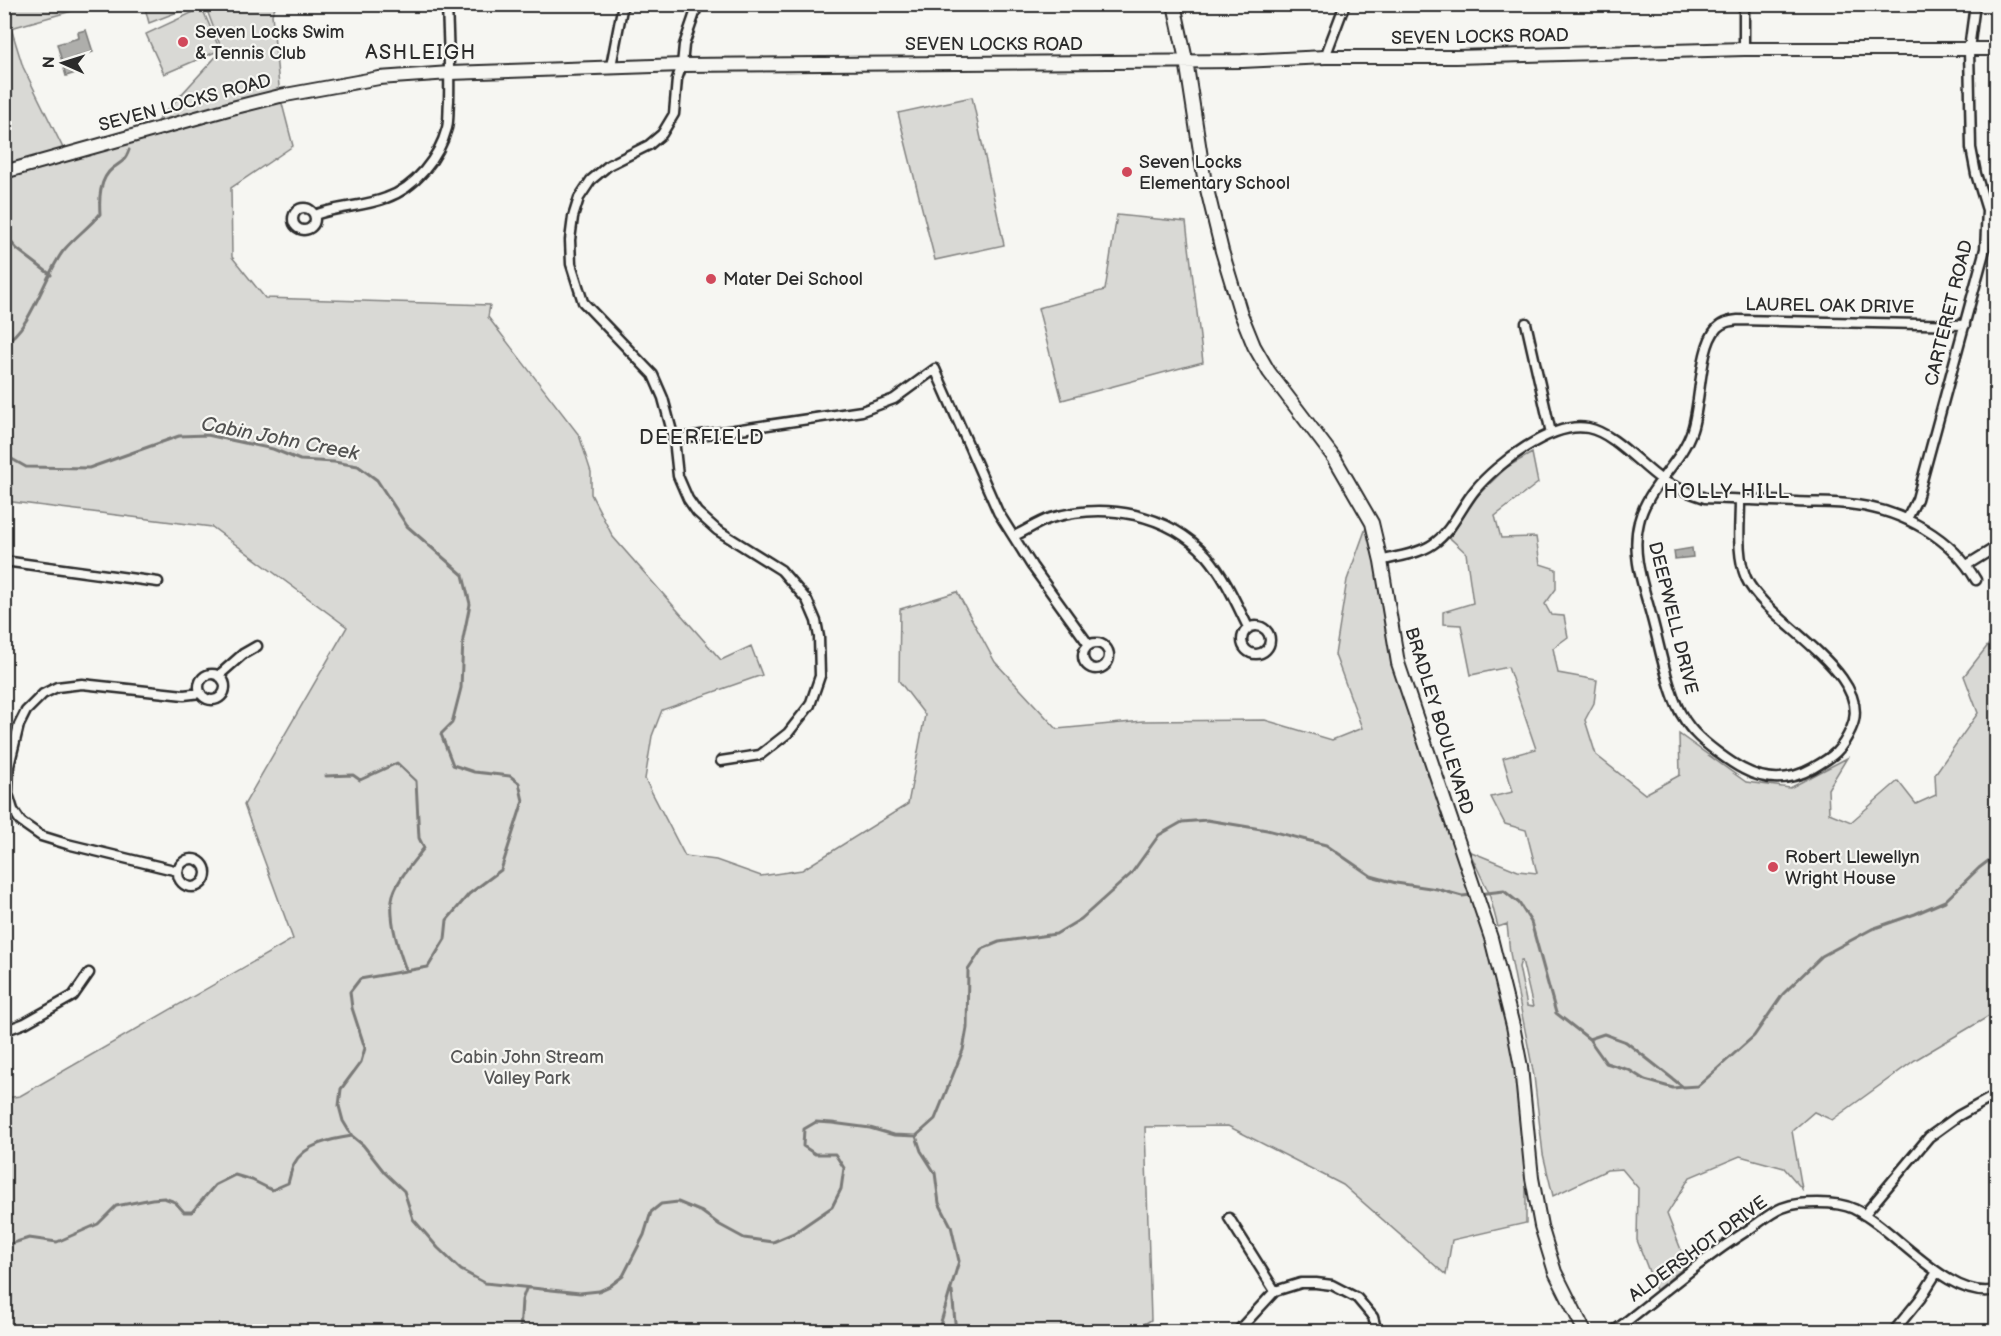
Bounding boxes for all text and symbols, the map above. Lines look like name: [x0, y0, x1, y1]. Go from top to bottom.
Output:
place label: Seven Locks Swim & Tennis Club: [195, 22, 345, 64]
street label: SEVEN LOCKS ROAD: [1391, 25, 1569, 49]
north arrow: [33, 33, 93, 93]
street label: SEVEN LOCKS ROAD: [905, 34, 1083, 55]
marker: Seven Locks Swim & Tennis Club: [176, 35, 190, 49]
district label: ASHLEIGH: [365, 41, 477, 65]
text: N: [40, 56, 59, 69]
street label: SEVEN LOCKS ROAD: [96, 70, 274, 136]
place label: Seven Locks Elementary School: [1139, 152, 1290, 194]
marker: Seven Locks Elementary School: [1120, 165, 1134, 179]
street label: CARTERET ROAD: [1921, 238, 1977, 388]
place label: Mater Dei School: [723, 269, 863, 290]
marker: Mater Dei School: [704, 272, 718, 286]
street label: LAUREL OAK DRIVE: [1745, 294, 1915, 318]
water label: Cabin John Creek: [199, 412, 362, 466]
district label: DEERFIELD: [639, 426, 765, 450]
district label: HOLLY HILL: [1664, 480, 1790, 504]
street label: DEEPWELL DRIVE: [1644, 540, 1702, 697]
street label: BRADLEY BOULEVARD: [1400, 625, 1478, 817]
place label: Robert Llewellyn Wright House: [1785, 847, 1920, 889]
marker: Robert Llewellyn Wright House: [1766, 860, 1780, 874]
park label: Cabin John Stream Valley Park: [450, 1047, 604, 1089]
street label: ALDERSHOT DRIVE: [1625, 1192, 1771, 1306]

